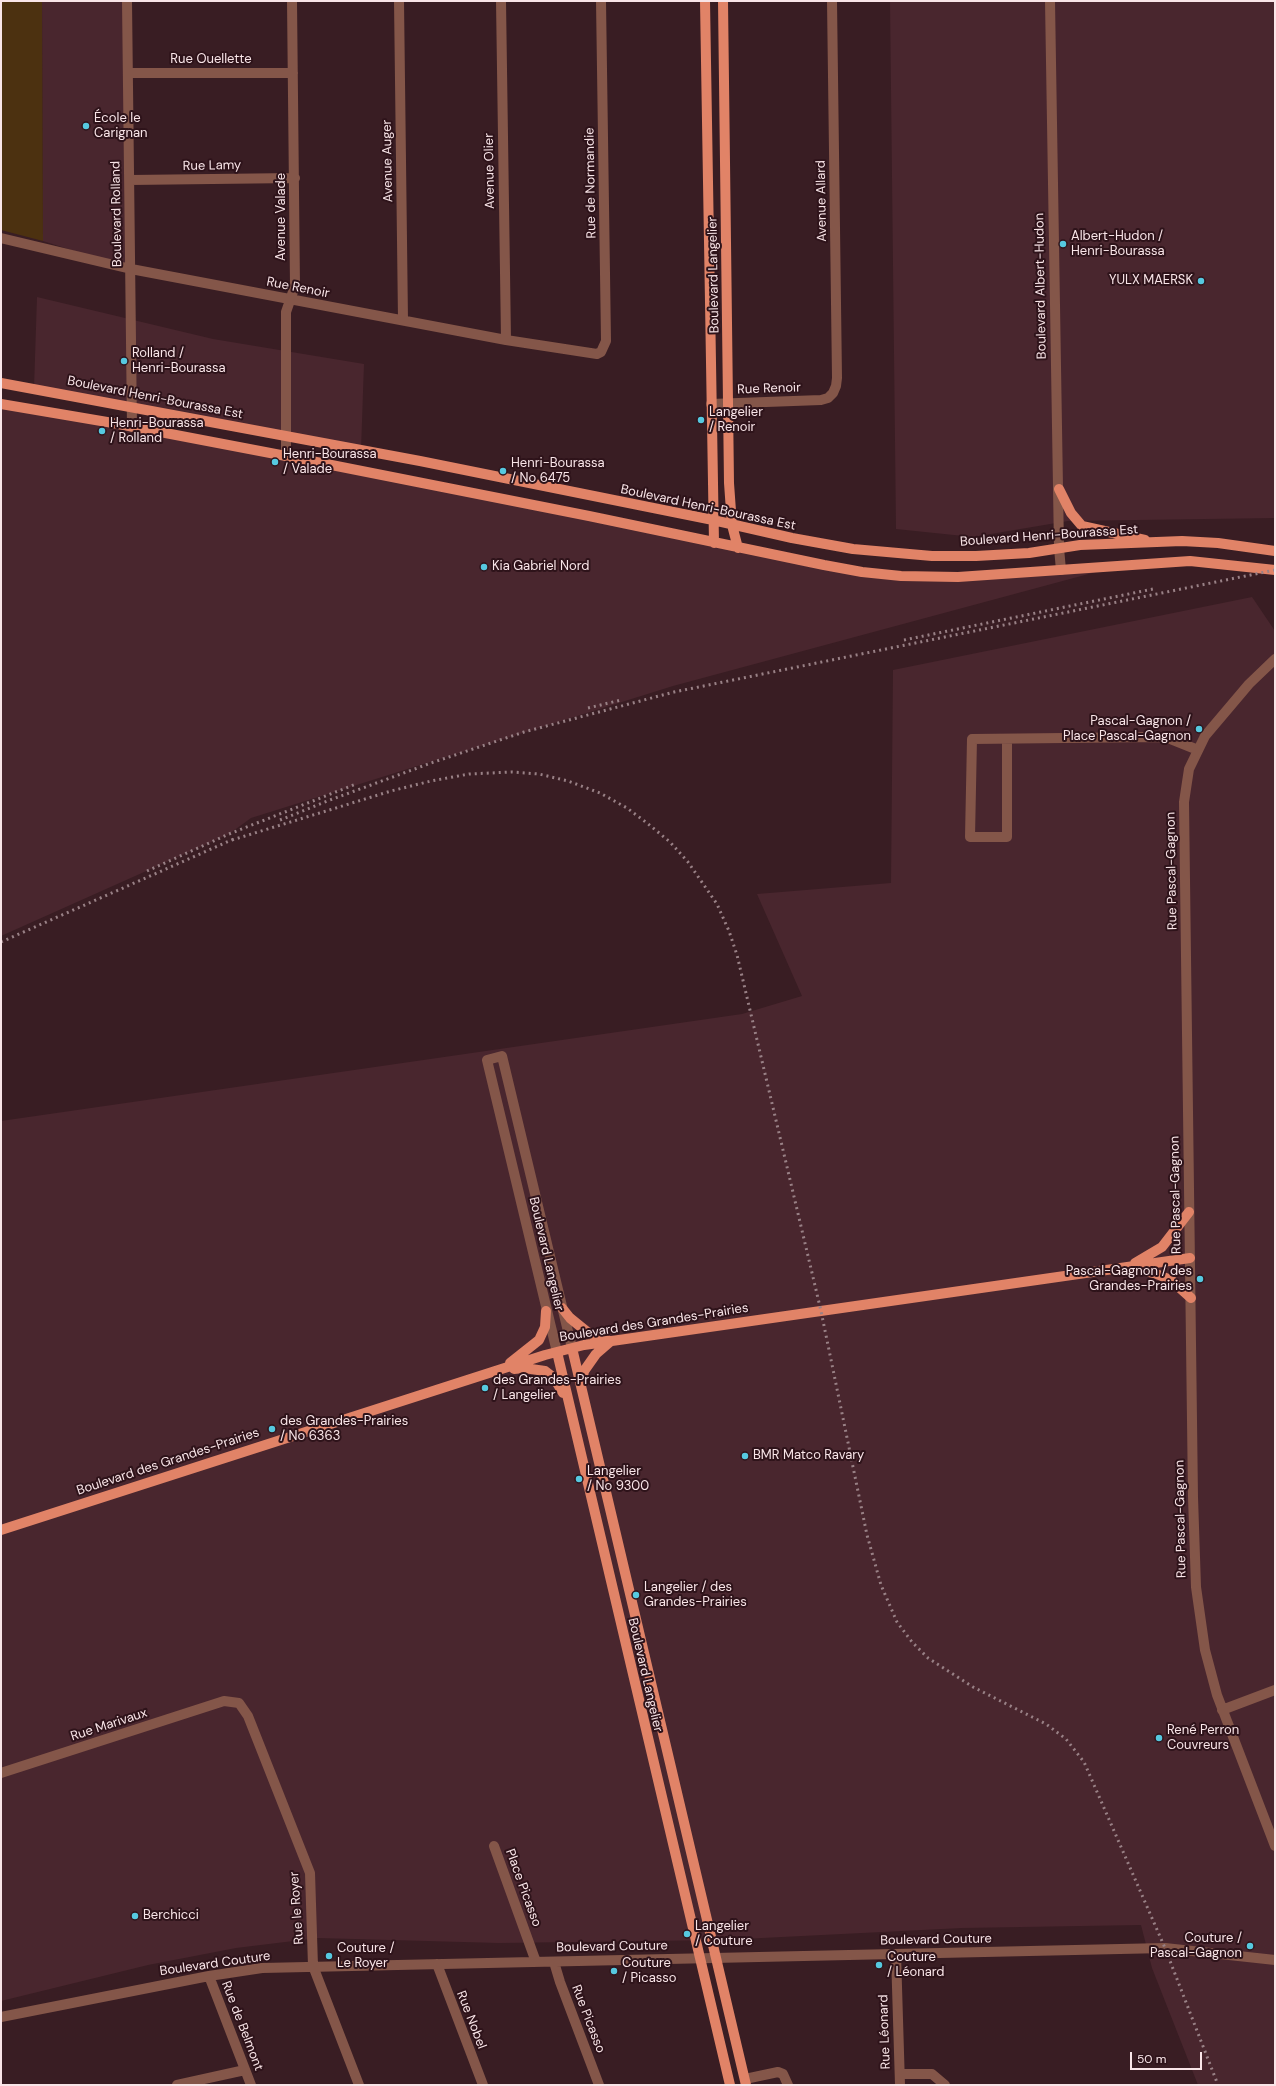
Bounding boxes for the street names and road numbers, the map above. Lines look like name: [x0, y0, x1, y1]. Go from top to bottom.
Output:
street label: Rue Ouellette: [170, 52, 252, 68]
street label: Avenue Auger: [379, 119, 397, 203]
street label: Rue de Normandie: [582, 127, 600, 239]
street label: Avenue Olier: [482, 133, 498, 209]
street label: Rue Lamy: [183, 158, 241, 174]
street label: Avenue Allard: [813, 160, 831, 242]
street label: Boulevard Rolland: [108, 161, 126, 267]
street label: Avenue Valade: [274, 173, 290, 261]
street label: Boulevard Albert-Hudon: [1032, 213, 1050, 359]
street label: Boulevard Langelier: [705, 216, 723, 334]
street label: Rue Renoir: [265, 274, 331, 302]
street label: Boulevard Henri-Bourassa Est: [66, 373, 244, 423]
street label: Rue Renoir: [737, 380, 801, 398]
street label: Boulevard Henri-Bourassa Est: [619, 482, 797, 534]
street label: Boulevard Henri-Bourassa Est: [959, 522, 1139, 550]
street label: Rue Pascal-Gagnon: [1163, 812, 1181, 930]
street label: Rue Pascal-Gagnon: [1167, 1136, 1185, 1254]
street label: Boulevard Langelier: [525, 1195, 567, 1313]
street label: Boulevard des Grandes-Prairies: [558, 1300, 750, 1346]
street label: Boulevard des Grandes-Prairies: [75, 1425, 261, 1499]
street label: Rue Pascal-Gagnon: [1172, 1460, 1190, 1578]
street label: Boulevard Langelier: [624, 1616, 666, 1734]
street label: Rue Marivaux: [69, 1705, 149, 1745]
street label: Place Picasso: [502, 1847, 544, 1929]
street label: Rue le Royer: [287, 1871, 307, 1945]
street label: Boulevard Couture: [880, 1931, 992, 1949]
street label: Boulevard Couture: [556, 1938, 668, 1956]
street label: Boulevard Couture: [159, 1948, 271, 1980]
street label: Rue de Belmont: [218, 1979, 266, 2073]
street label: Rue Picasso: [568, 1983, 608, 2055]
street label: Rue Nobel: [453, 1989, 489, 2051]
street label: Rue Léonard: [876, 1994, 894, 2070]

